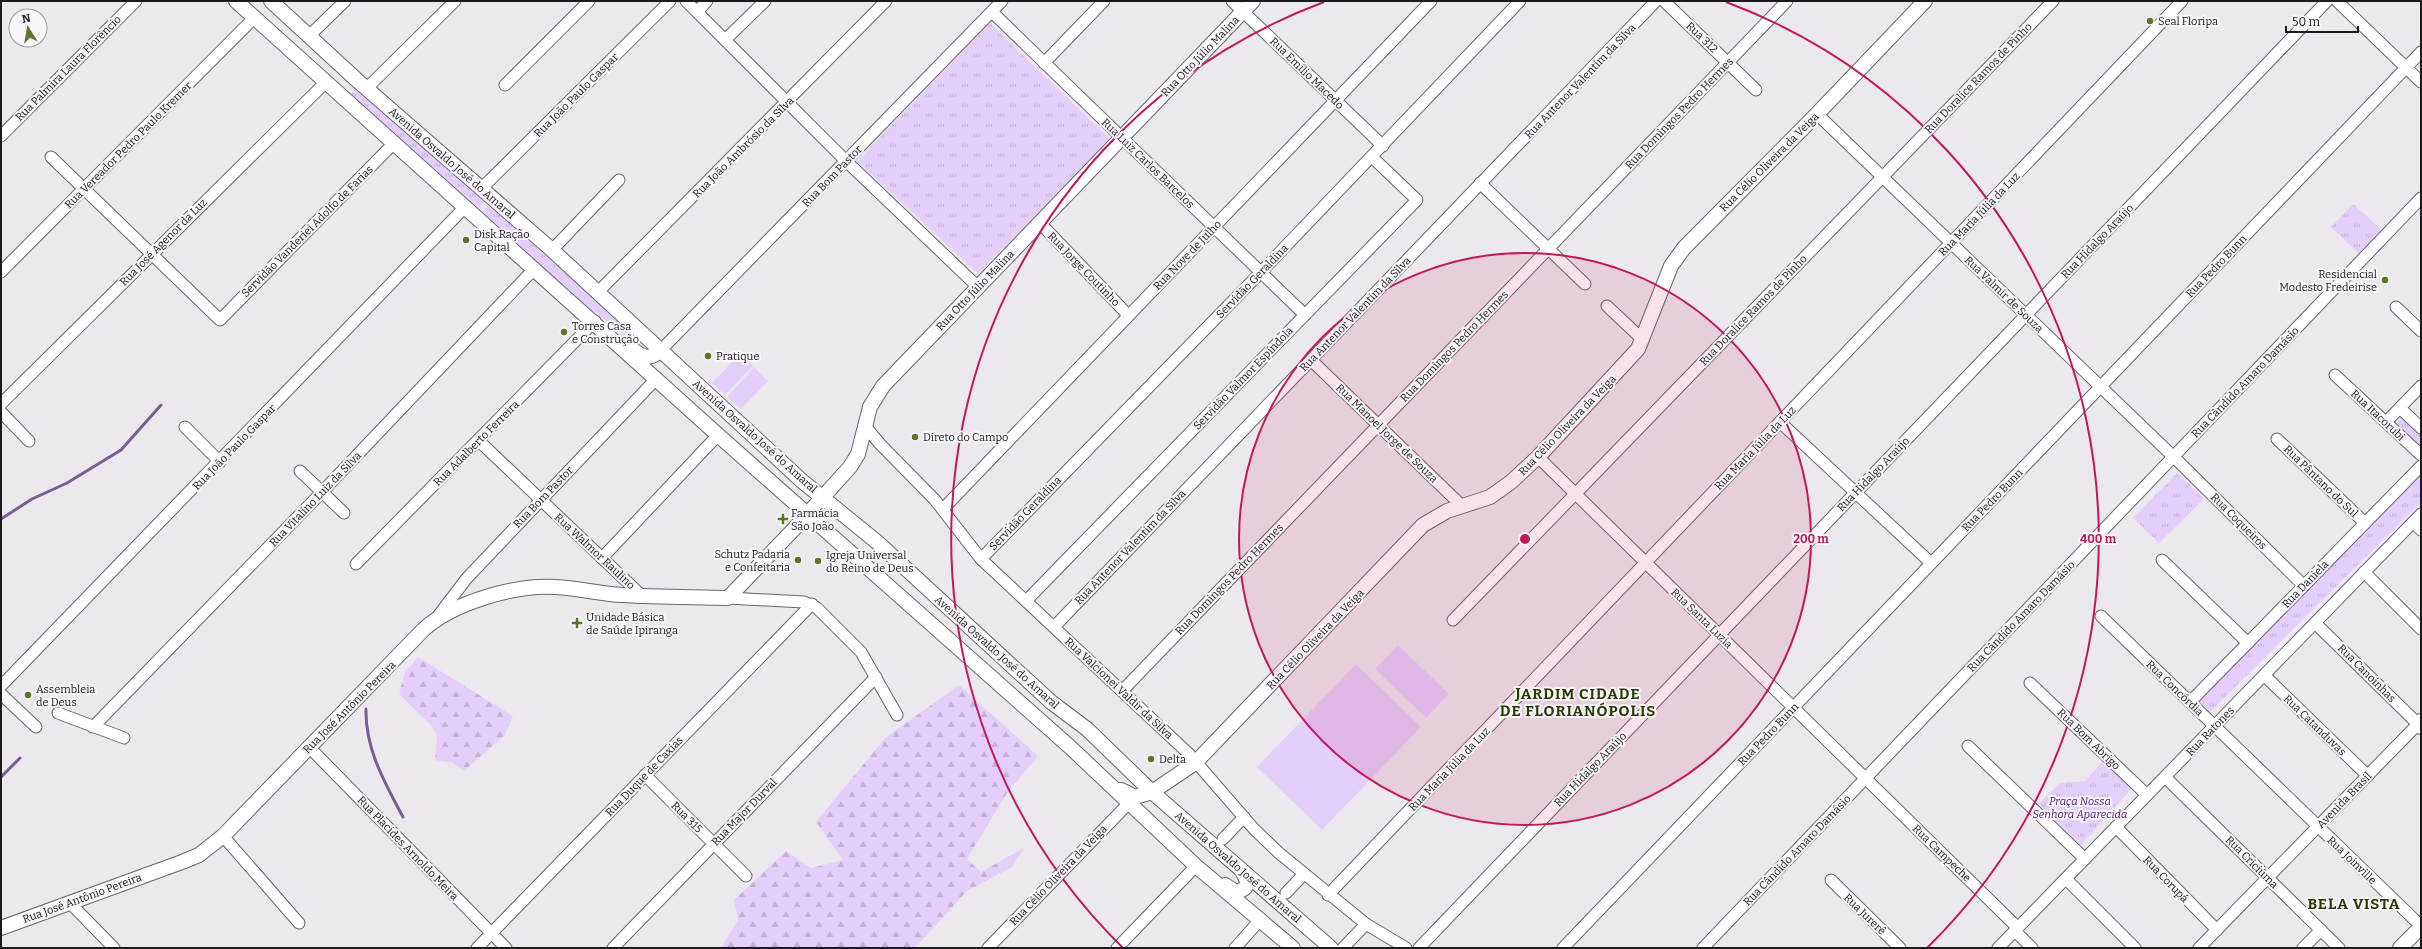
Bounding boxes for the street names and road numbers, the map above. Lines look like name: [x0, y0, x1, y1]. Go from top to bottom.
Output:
street label: Rua Palmira Laura Florêncio: [13, 13, 124, 124]
street label: Rua Otto Júlio Malina: [1159, 13, 1242, 99]
street label: Rua 312: [1683, 19, 1720, 56]
street label: Rua Doralice Ramos de Pinho: [1922, 20, 2035, 136]
street label: Rua Antenor Valentim da Silva: [1522, 21, 1639, 141]
street label: Rua Emílio Macedo: [1267, 35, 1346, 112]
street label: Rua João Paulo Gaspar: [531, 50, 621, 140]
street label: Rua Domingos Pedro Hermes: [1623, 55, 1736, 172]
street label: Rua Vereador Pedro Paulo Kremer: [62, 79, 195, 211]
street label: Rua João Ambrósio da Silva: [690, 94, 797, 201]
street label: Avenida Osvaldo José do Amaral: [386, 105, 517, 222]
street label: Rua Célio Oliveira da Veiga: [1717, 110, 1822, 215]
street label: Rua Luiz Carlos Barcelos: [1099, 116, 1197, 211]
street label: Rua Bom Pastor: [800, 143, 865, 210]
street label: Servidão Vanderiei Adolfo de Farias: [239, 163, 376, 300]
street label: Rua Maria Júlia da Luz: [1936, 170, 2023, 259]
street label: Rua José Agenor da Luz: [117, 196, 210, 289]
street label: Rua Hidalgo Araújo: [2058, 201, 2136, 281]
street label: Rua Nove de Julho: [1151, 218, 1224, 293]
street label: Rua Jorge Coutinho: [1045, 230, 1122, 309]
street label: Rua Pedro Bunn: [2183, 232, 2249, 300]
street label: Servidão Geraldina: [1214, 242, 1291, 321]
street label: Rua Otto Júlio Malina: [934, 247, 1017, 333]
street label: Rua Doralice Ramos de Pinho: [1697, 252, 1810, 368]
street label: Rua Valmir de Souza: [1962, 253, 2046, 335]
street label: Rua Antenor Valentim da Silva: [1297, 254, 1414, 374]
street label: Rua Domingos Pedro Hermes: [1398, 288, 1511, 405]
street label: Servidão Valmor Espíndola: [1191, 324, 1296, 432]
street label: Rua Cândido Amaro Damásio: [2189, 324, 2302, 440]
street label: Rua Célio Oliveira da Veiga: [1516, 372, 1619, 478]
street label: Avenida Osvaldo José do Amaral: [690, 377, 820, 496]
street label: Rua Manoel Jorge de Souza: [1333, 381, 1440, 485]
street label: Rua Itacorubi: [2348, 387, 2408, 444]
street label: Rua Adalberto Ferreira: [431, 398, 522, 489]
street label: Rua João Paulo Gaspar: [190, 402, 279, 493]
street label: Rua Maria Júlia da Luz: [1712, 404, 1799, 493]
street label: Rua Hidalgo Araújo: [1834, 434, 1912, 514]
street label: Rua Pântano do Sul: [2281, 443, 2360, 520]
street label: Rua Vitalino Luiz da Silva: [267, 449, 364, 549]
street label: Rua Bom Pastor: [511, 464, 576, 531]
street label: Rua Pedro Bunn: [1959, 466, 2025, 534]
street label: Servidão Geraldina: [987, 474, 1064, 553]
street label: Rua Antenor Valentim da Silva: [1072, 487, 1189, 607]
street label: Rua Coqueiros: [2208, 491, 2269, 552]
street label: Rua Walmor Raulino: [552, 511, 638, 592]
street label: Rua Domingos Pedro Hermes: [1173, 521, 1286, 638]
street label: Rua Cândido Amaro Damásio: [1965, 558, 2078, 674]
street label: Rua Daniela: [2279, 558, 2331, 611]
street label: Rua Célio Oliveira da Veiga: [1264, 586, 1367, 692]
street label: Rua Santa Luzia: [1668, 586, 1735, 651]
street label: Avenida Osvaldo José do Amaral: [932, 593, 1062, 712]
street label: Rua Valcionei Valdir da Silva: [1062, 635, 1175, 742]
street label: Rua Canoinhas: [2335, 642, 2398, 705]
street label: Rua José Antônio Pereira: [300, 658, 398, 756]
street label: Rua Concórdia: [2143, 658, 2206, 719]
street label: Rua Catanduvas: [2281, 692, 2349, 758]
street label: Rua Pedro Bunn: [1735, 700, 1801, 768]
street label: Rua Ratones: [2184, 704, 2237, 759]
street label: Rua Bom Abrigo: [2054, 706, 2123, 773]
street label: Rua Maria Júlia da Luz: [1406, 725, 1493, 814]
street label: Rua Hidalgo Araújo: [1551, 729, 1629, 809]
street label: Rua Duque de Caxias: [603, 734, 686, 819]
street label: Avenida Brasil: [2314, 770, 2374, 831]
street label: Rua Major Durval: [709, 776, 780, 849]
street label: Rua Cândido Amaro Damásio: [1741, 792, 1854, 908]
street label: Rua Placides Arnoldo Meira: [354, 794, 461, 903]
street label: Rua 315: [668, 799, 705, 836]
street label: Avenida Osvaldo José do Amaral: [1172, 809, 1303, 926]
street label: Rua Célio Oliveira da Veiga: [1007, 822, 1110, 928]
street label: Rua Campeche: [1910, 822, 1974, 885]
street label: Rua Criciúma: [2223, 833, 2281, 891]
street label: Rua Joinville: [2324, 834, 2379, 887]
street label: Rua Corupá: [2140, 853, 2191, 905]
street label: Rua José Antônio Pereira: [21, 871, 143, 926]
street label: Rua Jurerê: [1841, 891, 1888, 938]

